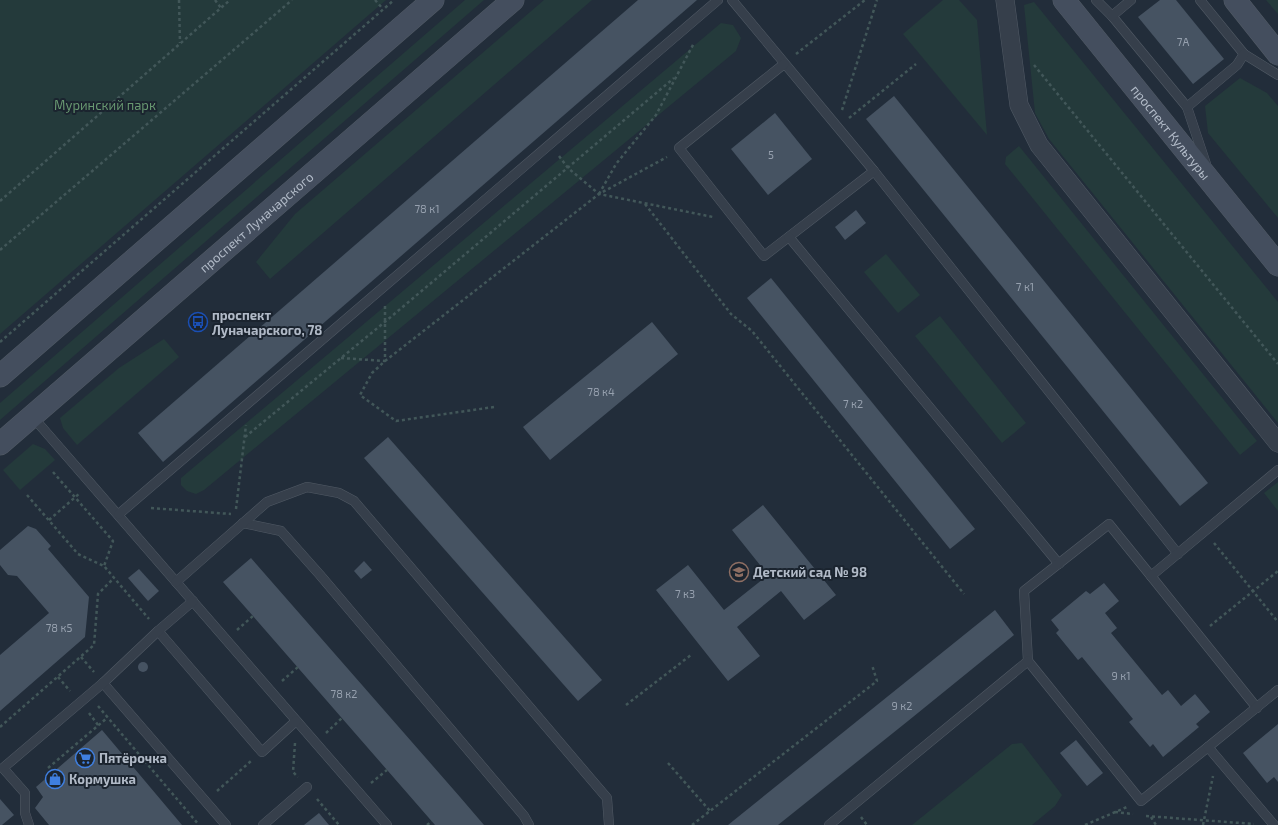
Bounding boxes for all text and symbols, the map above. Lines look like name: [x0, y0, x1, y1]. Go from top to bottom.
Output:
house number: 7А: [1177, 35, 1189, 48]
street label: проспект Культуры: [1128, 82, 1214, 183]
park label: Муринский парк: [54, 97, 156, 113]
house number: 5: [768, 148, 774, 161]
street label: проспект Луначарского: [196, 168, 317, 276]
house number: 78 к1: [414, 202, 440, 215]
house number: 7 к1: [1016, 280, 1034, 293]
place label: проспект Луначарского, 78: [212, 307, 322, 338]
bus stop icon: проспект Луначарского, 78: [187, 311, 209, 333]
house number: 78 к4: [587, 385, 615, 398]
house number: 7 к2: [843, 397, 863, 410]
school or university icon: Детский сад № 98: [728, 561, 750, 583]
place label: Детский сад № 98: [753, 564, 867, 580]
house number: 7 к3: [675, 587, 695, 600]
house number: 78 к5: [46, 621, 72, 634]
house number: 9 к1: [1111, 669, 1131, 682]
house number: 78 к2: [331, 687, 357, 700]
house number: 9 к2: [892, 699, 912, 712]
supermarket icon: Пятёрочка: [74, 747, 96, 769]
place label: Пятёрочка: [99, 750, 167, 766]
shop icon: Кормушка: [44, 768, 66, 790]
place label: Кормушка: [69, 771, 136, 787]

